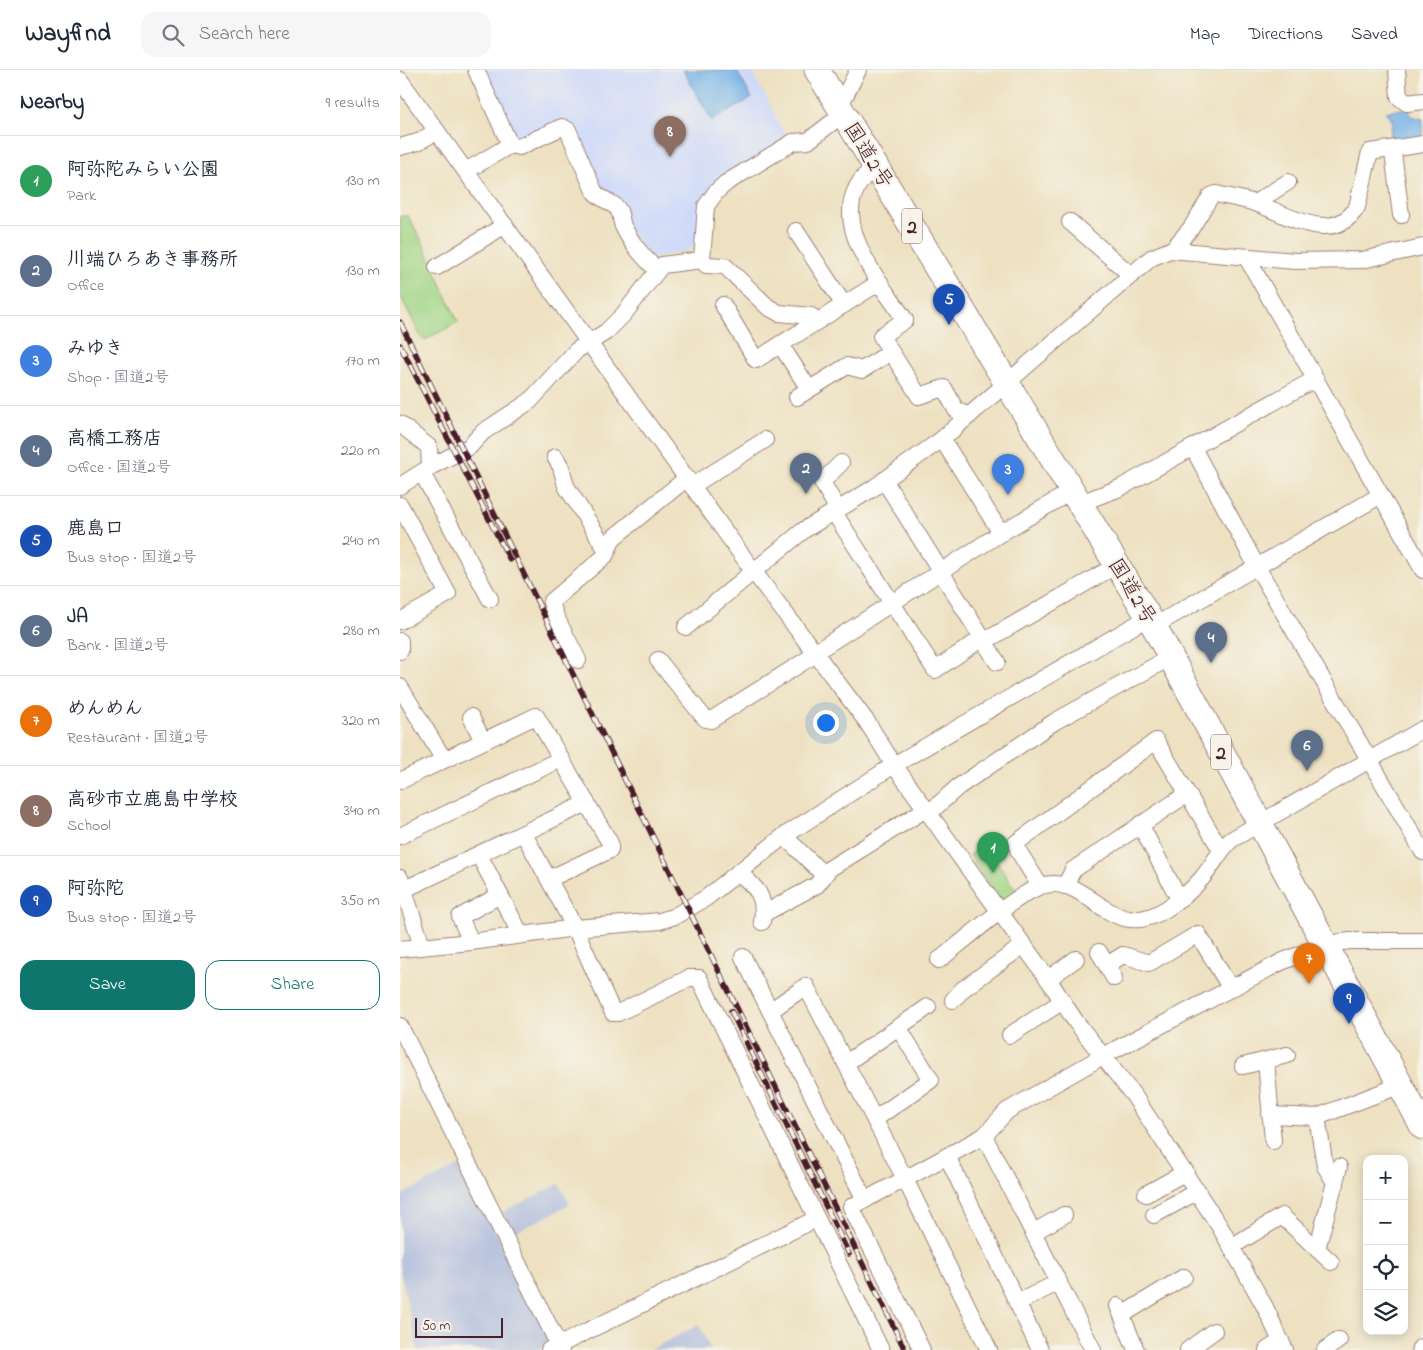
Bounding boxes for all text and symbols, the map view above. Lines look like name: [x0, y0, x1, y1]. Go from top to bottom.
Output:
search box: [141, 12, 491, 57]
text: Wayfind: [25, 17, 111, 52]
icon: search: [159, 21, 187, 49]
text: Search here: [199, 21, 290, 48]
text: Map: [1190, 22, 1220, 48]
text: Directions: [1248, 22, 1323, 48]
text: Saved: [1351, 22, 1398, 48]
text: Nearby: [20, 88, 84, 118]
text: 9 results: [326, 91, 380, 115]
pin: 8: [654, 116, 686, 157]
street label: 国道2号: [835, 117, 899, 195]
text: 阿弥陀みらい公園: [67, 157, 219, 184]
text: 1: [33, 169, 39, 193]
text: 130 m: [345, 169, 380, 193]
text: Park: [67, 184, 96, 208]
road number: 2: [902, 208, 922, 244]
text: 川端ひろあき事務所: [67, 247, 238, 274]
text: 2: [32, 259, 40, 283]
text: 130 m: [345, 259, 380, 283]
text: Office: [67, 274, 104, 298]
pin: 5: [933, 284, 965, 325]
text: みゆき: [67, 336, 124, 363]
text: 3: [33, 349, 39, 373]
text: 170 m: [345, 349, 380, 373]
text: Shop · 国道2号: [67, 366, 169, 390]
text: 高橋工務店: [67, 426, 162, 453]
text: 4: [33, 439, 39, 463]
text: 220 m: [341, 439, 380, 463]
pin: 2: [790, 453, 822, 494]
pin: 3: [992, 454, 1024, 495]
text: Office · 国道2号: [67, 456, 171, 480]
text: 鹿島口: [67, 516, 124, 543]
text: 5: [31, 529, 41, 553]
text: 240 m: [342, 529, 380, 553]
text: Bus stop · 国道2号: [67, 546, 197, 570]
street label: 国道2号: [1100, 553, 1163, 631]
text: JA: [67, 604, 88, 631]
text: 6: [32, 619, 40, 643]
text: 280 m: [343, 619, 380, 643]
pin: 4: [1195, 622, 1227, 663]
text: Bank · 国道2号: [67, 634, 169, 658]
text: めんめん: [67, 696, 143, 723]
text: 7: [33, 709, 39, 733]
text: 320 m: [342, 709, 380, 733]
your location: [813, 710, 839, 736]
text: Restaurant · 国道2号: [67, 726, 209, 750]
pin: 6: [1291, 730, 1323, 771]
road number: 2: [1211, 734, 1231, 770]
text: 高砂市立鹿島中学校: [67, 787, 238, 814]
text: 8: [33, 799, 39, 823]
text: 340 m: [343, 799, 380, 823]
text: School: [67, 814, 111, 838]
pin: 1: [977, 832, 1009, 873]
text: 阿弥陀: [67, 876, 124, 903]
text: 9: [34, 889, 38, 913]
text: 350 m: [341, 889, 380, 913]
text: Bus stop · 国道2号: [67, 906, 197, 930]
pin: 7: [1293, 943, 1325, 984]
button: Save: [20, 960, 195, 1010]
button: Share: [205, 960, 380, 1010]
pin: 9: [1333, 983, 1365, 1024]
map controls: [1363, 1155, 1408, 1335]
button: +: [1363, 1155, 1408, 1200]
button: −: [1363, 1200, 1408, 1245]
button: locate: [1363, 1245, 1408, 1290]
button: layers: [1363, 1290, 1408, 1335]
scale bar: [415, 1315, 502, 1338]
text: 50 m: [422, 1316, 450, 1337]

